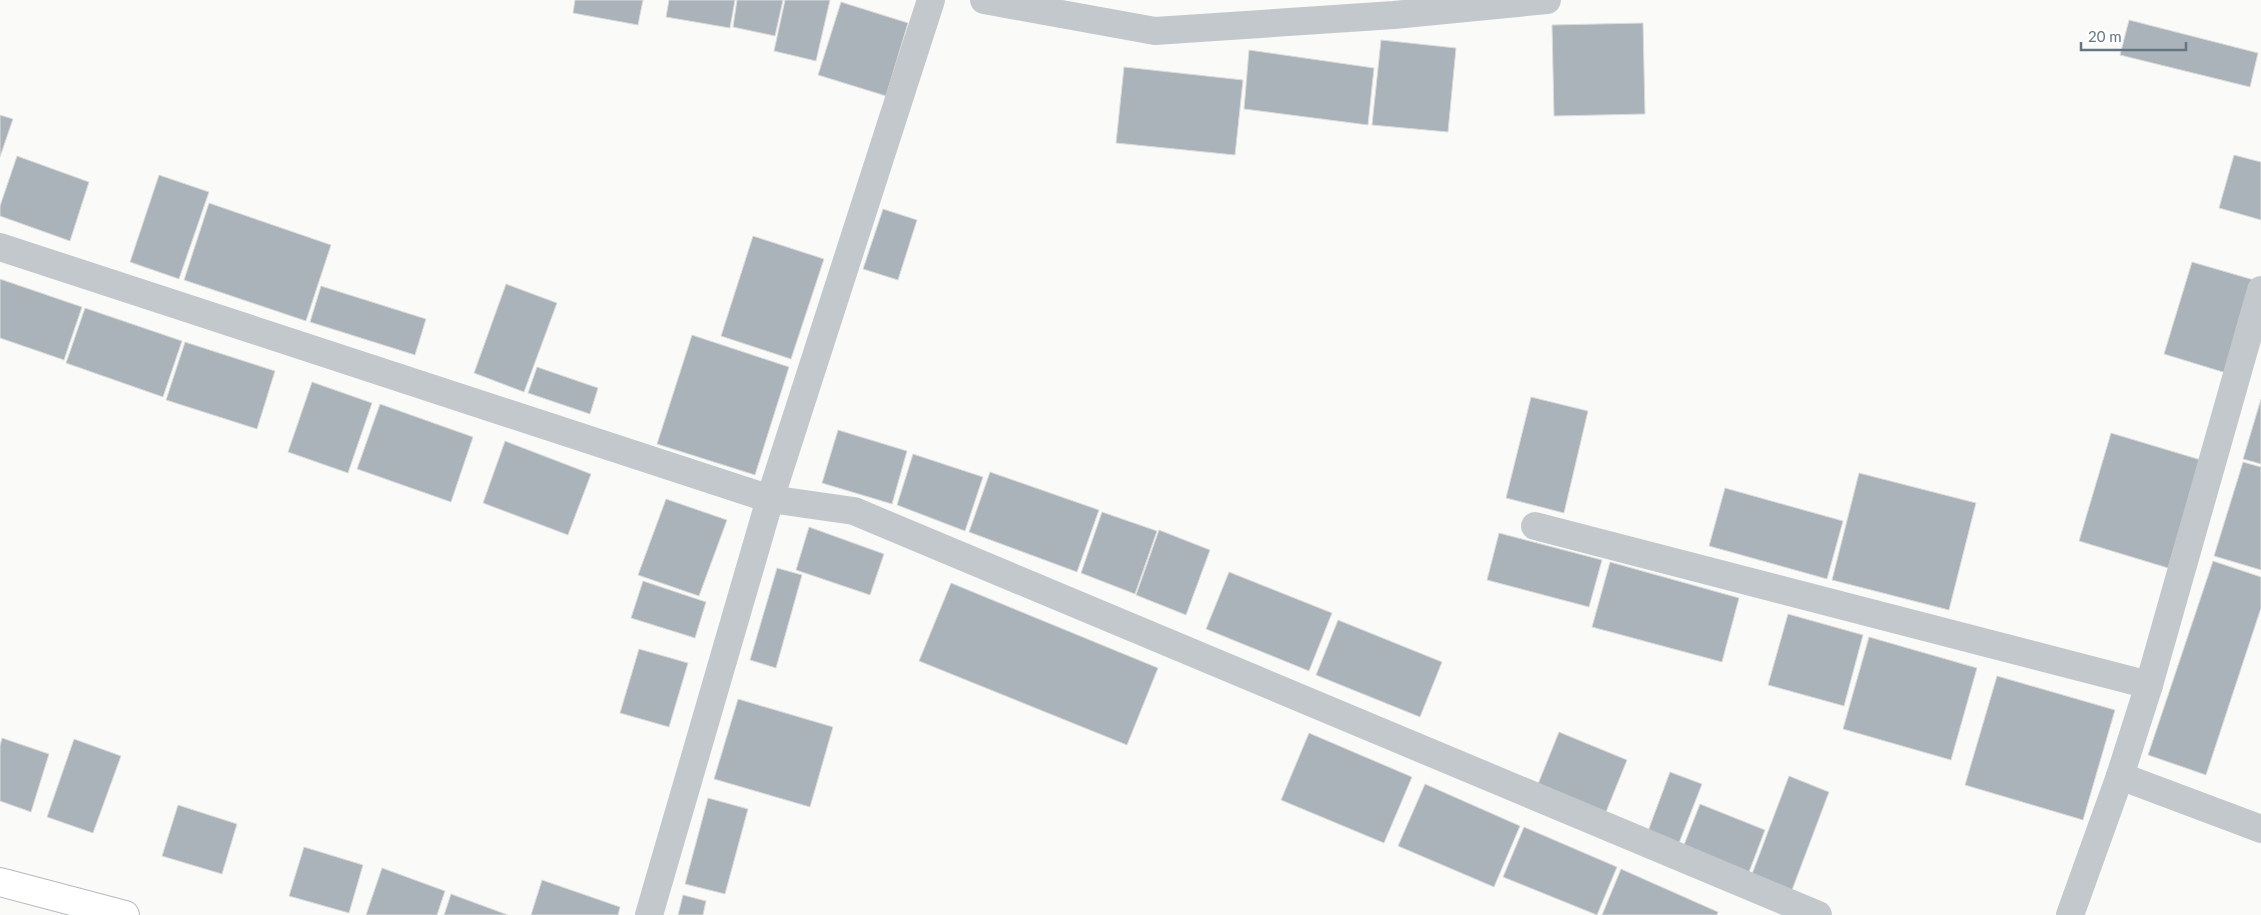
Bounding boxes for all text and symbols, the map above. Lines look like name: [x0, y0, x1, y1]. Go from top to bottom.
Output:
scale bar: [2081, 20, 2186, 52]
text: 20 m: [2088, 27, 2122, 45]

